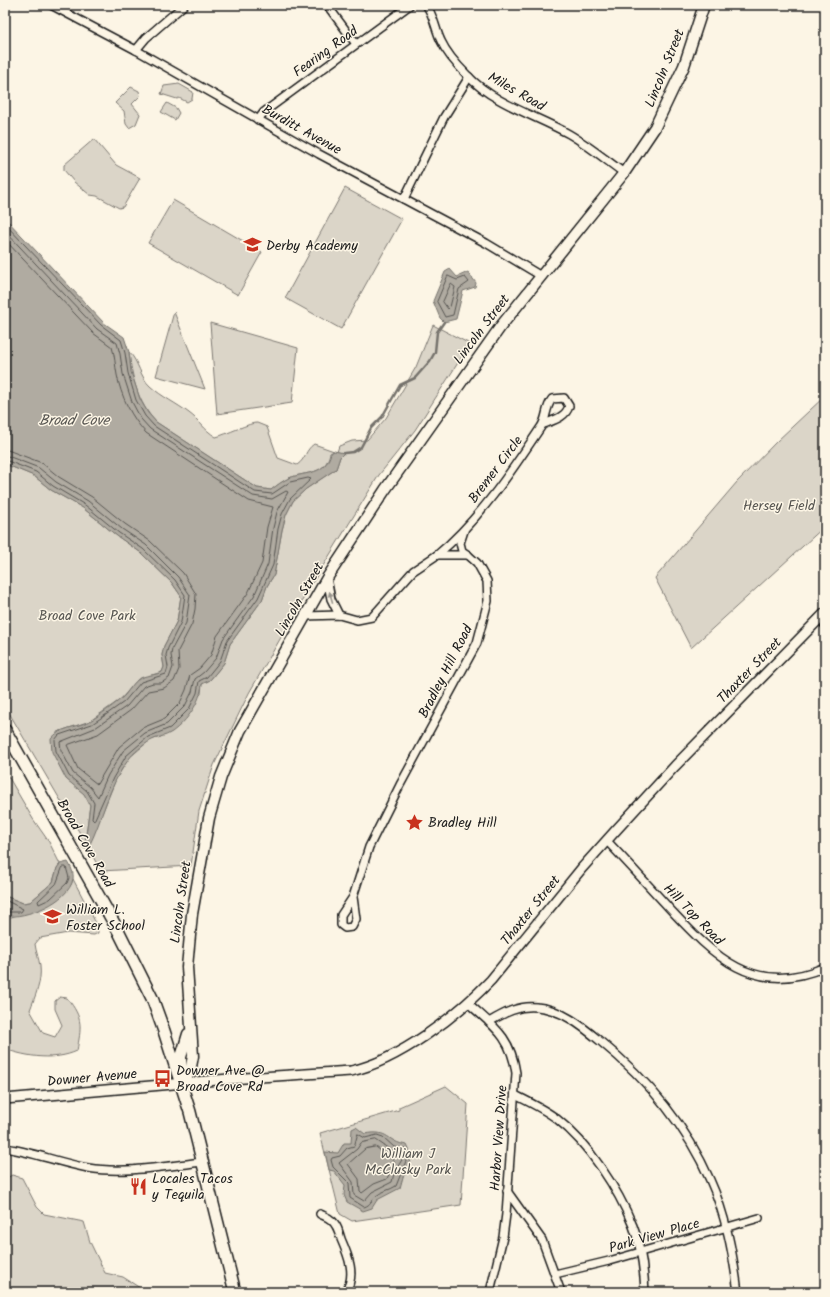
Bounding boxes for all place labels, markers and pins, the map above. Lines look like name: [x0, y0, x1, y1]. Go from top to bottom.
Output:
school or university icon: Derby Academy: [243, 235, 263, 255]
place label: Derby Academy: [266, 235, 358, 257]
place icon: Bradley Hill: [405, 812, 425, 832]
place label: Bradley Hill: [428, 812, 497, 834]
place label: William L. Foster School: [66, 899, 145, 937]
school or university icon: William L. Foster School: [43, 907, 63, 927]
place label: Downer Ave @ Broad Cove Rd: [176, 1060, 265, 1098]
bus stop icon: Downer Ave @ Broad Cove Rd: [153, 1068, 173, 1088]
place label: Locales Tacos y Tequila: [151, 1168, 233, 1206]
restaurant icon: Locales Tacos y Tequila: [129, 1176, 149, 1196]

